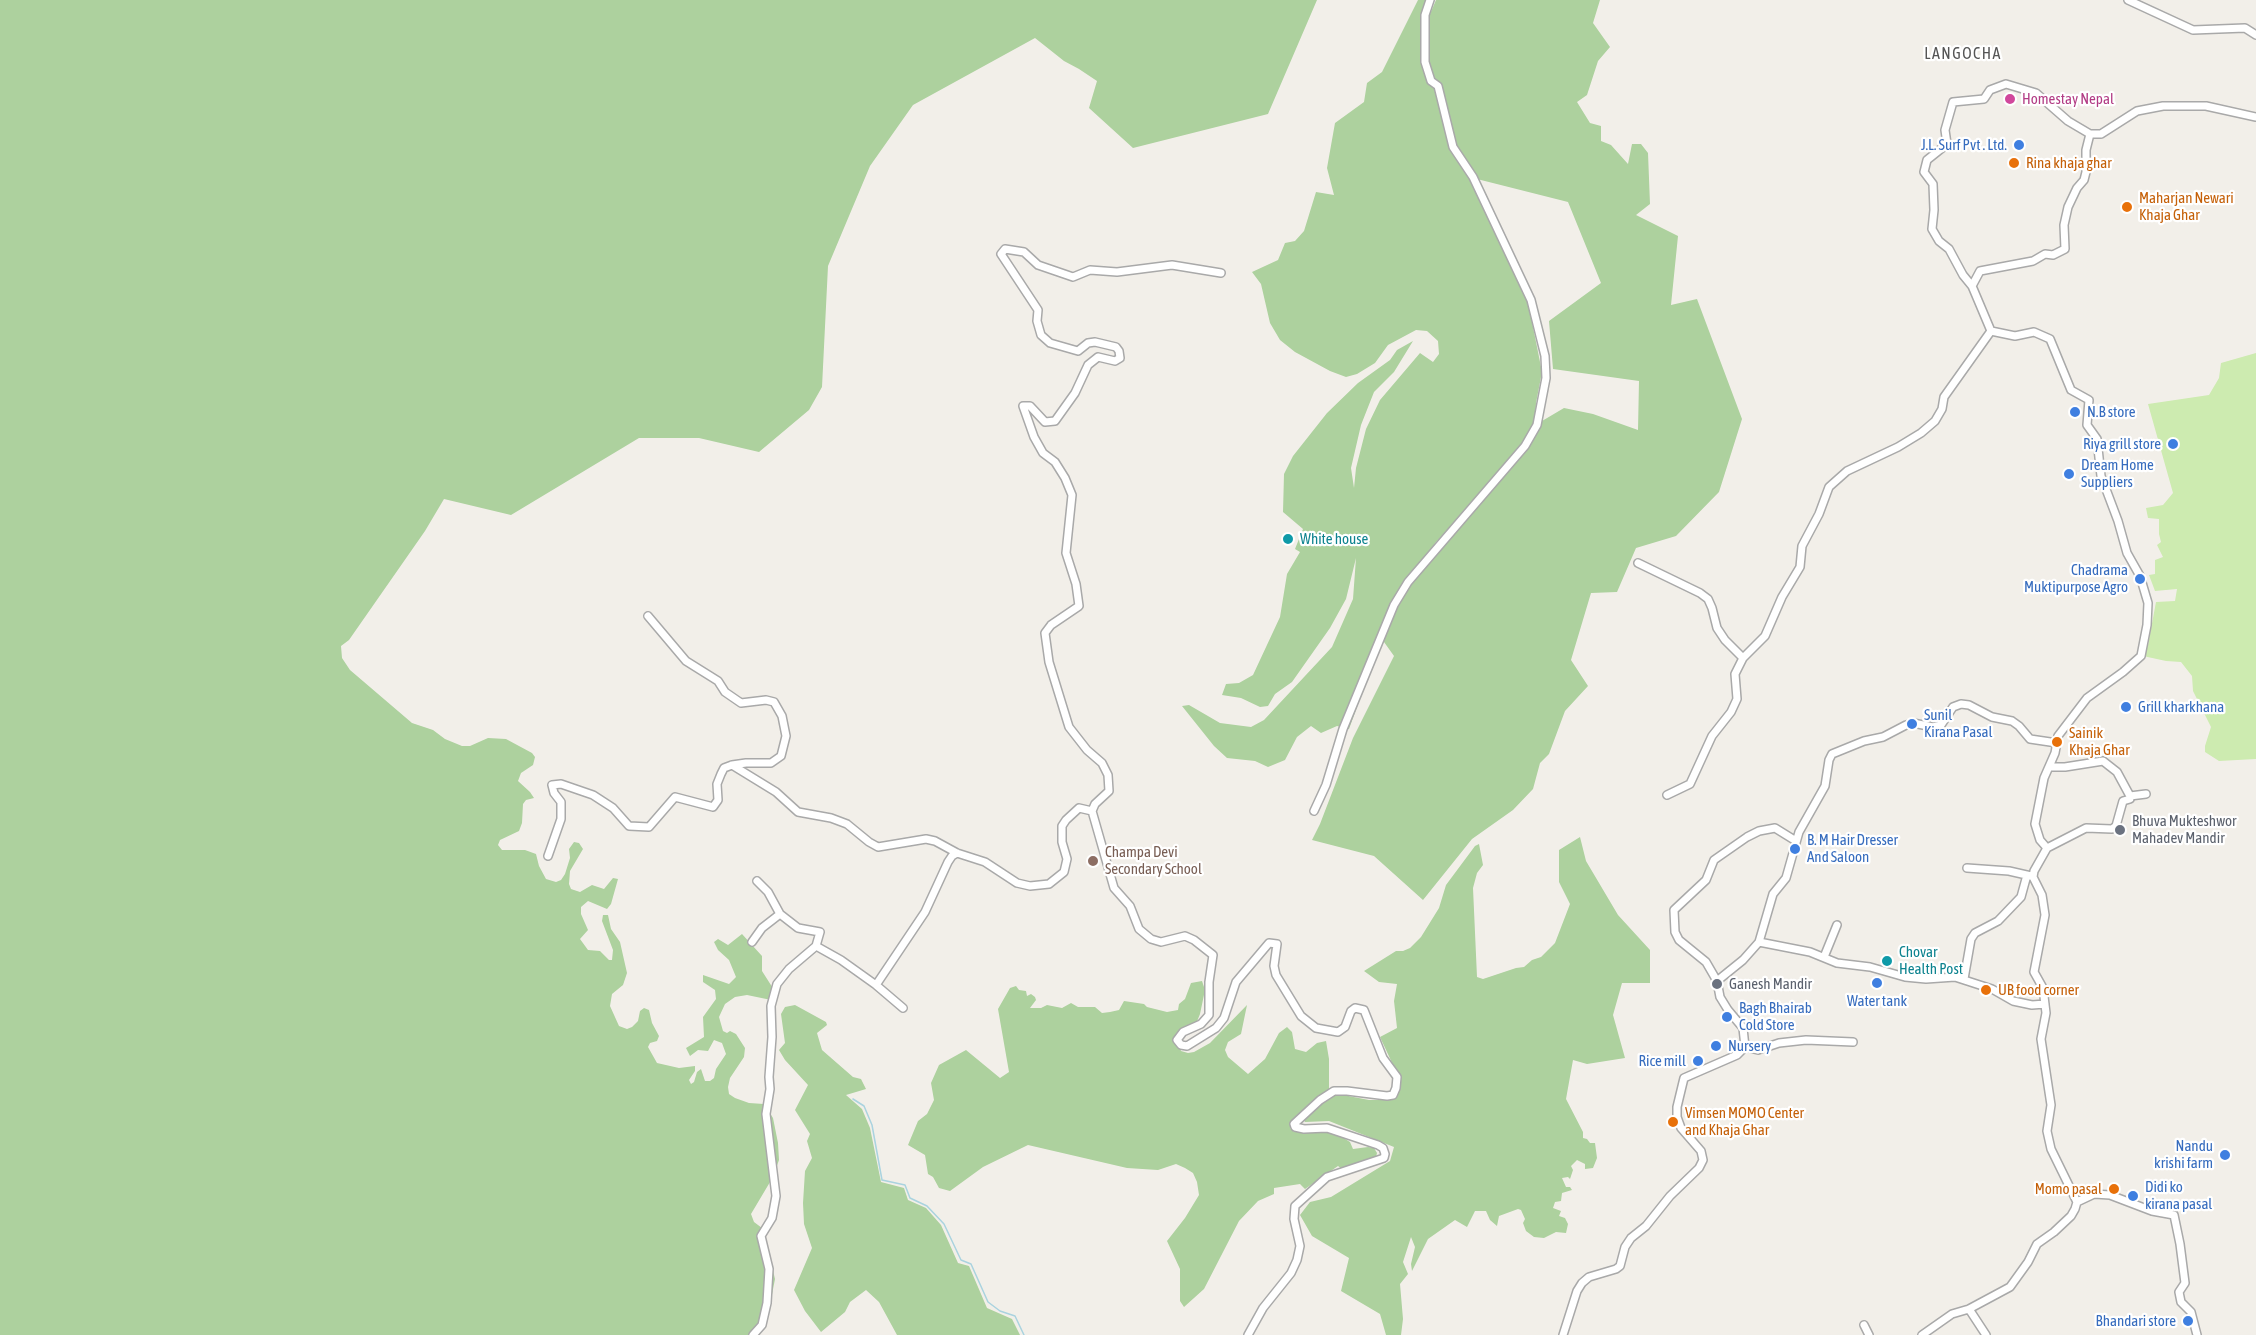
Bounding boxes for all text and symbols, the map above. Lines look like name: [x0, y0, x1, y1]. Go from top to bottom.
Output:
district label: LANGOCHA: [1924, 44, 2002, 64]
place label: Homestay Nepal: [2022, 90, 2114, 108]
marker: Homestay Nepal: [2003, 92, 2017, 106]
place label: J.L. Surf Pvt . Ltd.: [1921, 136, 2007, 154]
marker: J.L. Surf Pvt . Ltd.: [2012, 138, 2026, 152]
place label: Rina khaja ghar: [2026, 154, 2112, 172]
marker: Rina khaja ghar: [2007, 156, 2021, 170]
place label: Maharjan Newari Khaja Ghar: [2139, 189, 2234, 224]
marker: Maharjan Newari Khaja Ghar: [2120, 200, 2134, 214]
place label: N.B store: [2087, 403, 2135, 421]
marker: N.B store: [2068, 405, 2082, 419]
place label: Riya grill store: [2083, 435, 2161, 453]
marker: Riya grill store: [2166, 437, 2180, 451]
place label: Dream Home Suppliers: [2081, 456, 2154, 491]
marker: Dream Home Suppliers: [2062, 467, 2076, 481]
place label: White house: [1300, 530, 1368, 548]
marker: White house: [1281, 532, 1295, 546]
place label: Chadrama Muktipurpose Agro: [2024, 561, 2128, 596]
marker: Chadrama Muktipurpose Agro: [2133, 572, 2147, 586]
place label: Grill kharkhana: [2138, 698, 2224, 716]
marker: Grill kharkhana: [2119, 700, 2133, 714]
place label: Sunil Kirana Pasal: [1924, 706, 1992, 741]
marker: Sunil Kirana Pasal: [1905, 717, 1919, 731]
place label: Sainik Khaja Ghar: [2069, 724, 2130, 759]
marker: Sainik Khaja Ghar: [2050, 735, 2064, 749]
place label: Bhuva Mukteshwor Mahadev Mandir: [2132, 812, 2236, 847]
marker: Bhuva Mukteshwor Mahadev Mandir: [2113, 823, 2127, 837]
place label: B. M Hair Dresser And Saloon: [1807, 831, 1898, 866]
marker: B. M Hair Dresser And Saloon: [1788, 842, 1802, 856]
place label: Champa Devi Secondary School: [1105, 843, 1202, 878]
marker: Champa Devi Secondary School: [1086, 854, 1100, 868]
place label: Chovar Health Post: [1899, 943, 1963, 978]
marker: Chovar Health Post: [1880, 954, 1894, 968]
place label: Ganesh Mandir: [1729, 975, 1812, 993]
marker: Water tank: [1870, 976, 1884, 990]
marker: Ganesh Mandir: [1710, 977, 1724, 991]
place label: UB food corner: [1998, 981, 2079, 999]
marker: UB food corner: [1979, 983, 1993, 997]
place label: Water tank: [1847, 992, 1907, 1010]
place label: Bagh Bhairab Cold Store: [1739, 999, 1812, 1034]
marker: Bagh Bhairab Cold Store: [1720, 1010, 1734, 1024]
place label: Nursery: [1728, 1037, 1771, 1055]
marker: Nursery: [1709, 1039, 1723, 1053]
place label: Rice mill: [1638, 1052, 1686, 1070]
marker: Rice mill: [1691, 1054, 1705, 1068]
place label: Vimsen MOMO Center and Khaja Ghar: [1685, 1104, 1804, 1139]
marker: Vimsen MOMO Center and Khaja Ghar: [1666, 1115, 1680, 1129]
place label: Nandu krishi farm: [2154, 1137, 2213, 1172]
marker: Nandu krishi farm: [2218, 1148, 2232, 1162]
place label: Didi ko kirana pasal: [2145, 1178, 2212, 1213]
place label: Momo pasal: [2035, 1180, 2102, 1198]
marker: Momo pasal: [2107, 1182, 2121, 1196]
marker: Didi ko kirana pasal: [2126, 1189, 2140, 1203]
place label: Bhandari store: [2096, 1312, 2176, 1330]
marker: Bhandari store: [2181, 1314, 2195, 1328]

